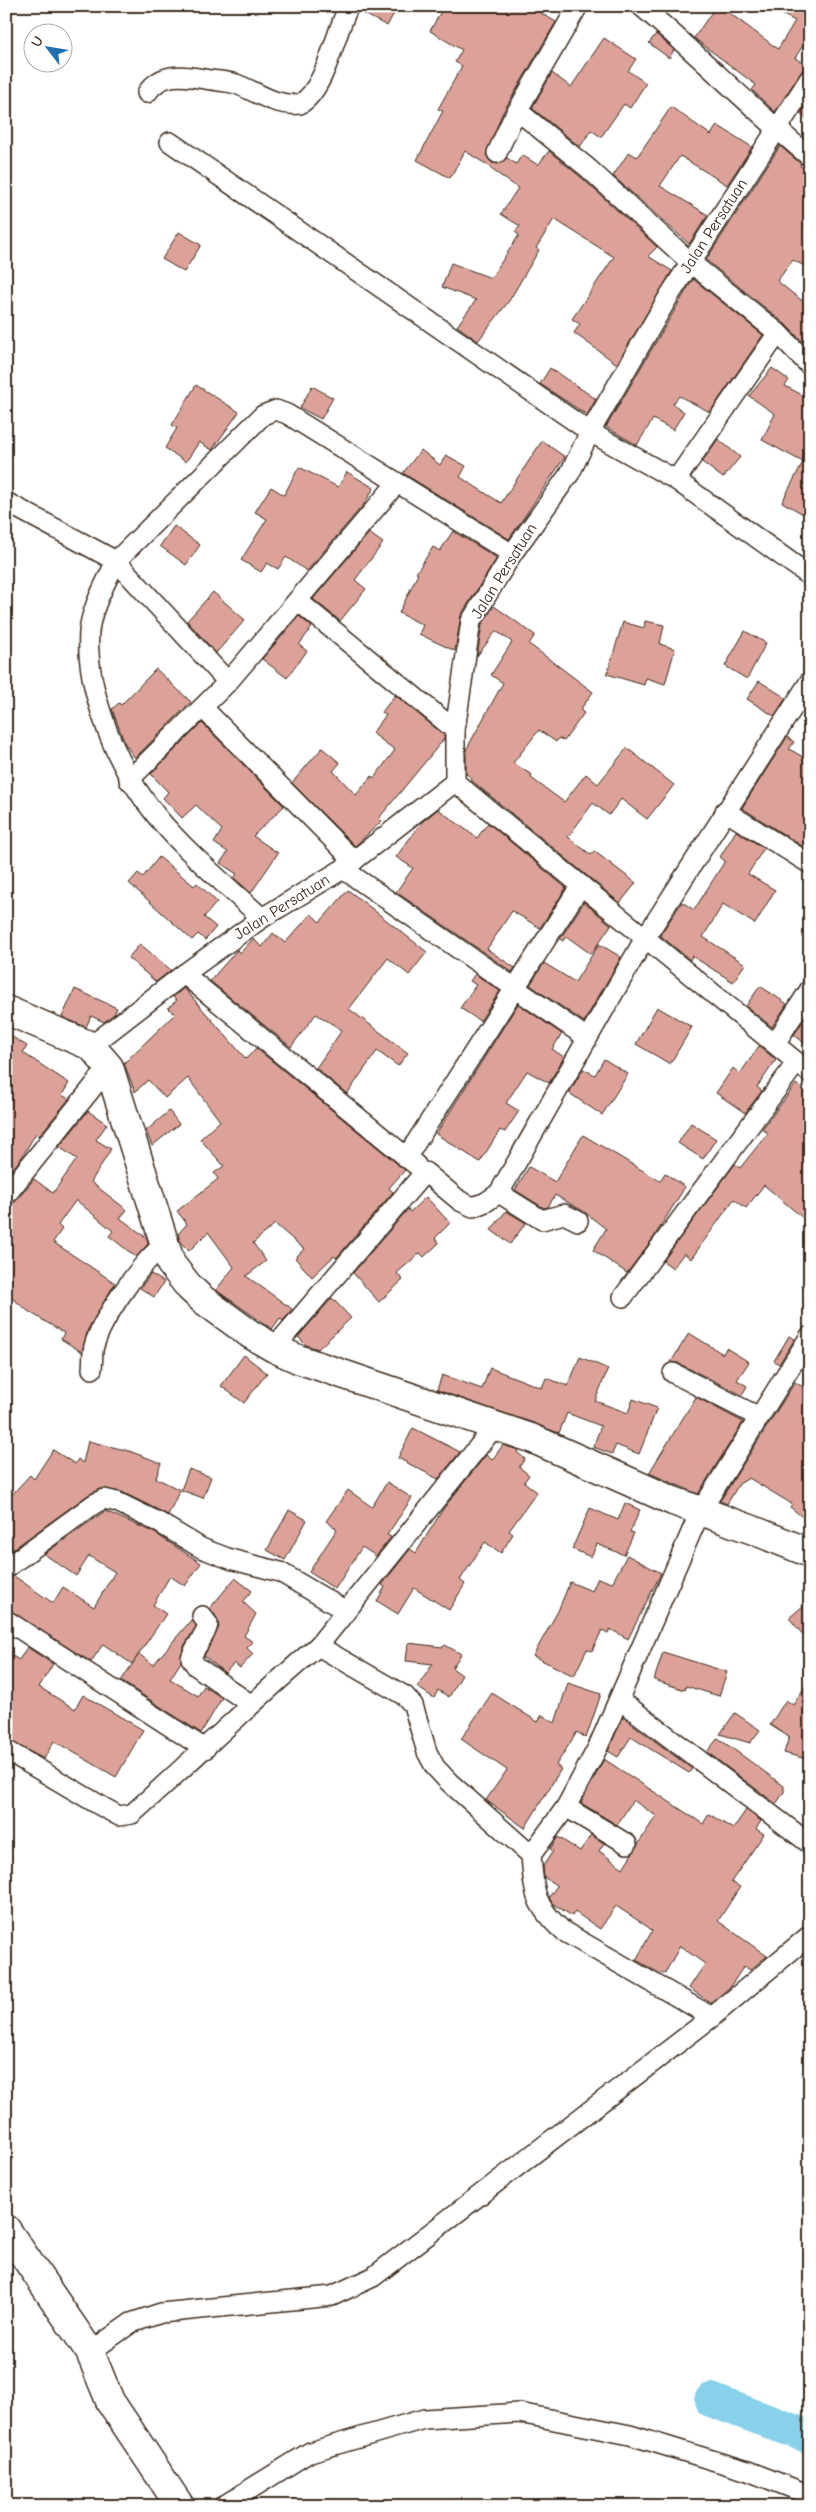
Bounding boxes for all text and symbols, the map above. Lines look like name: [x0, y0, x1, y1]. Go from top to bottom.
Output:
north arrow: [22, 22, 72, 72]
text: U: [28, 33, 47, 50]
street label: Jalan Persatuan: [677, 175, 751, 277]
street label: Jalan Persatuan: [468, 520, 540, 622]
street label: Jalan Persatuan: [231, 871, 333, 943]

